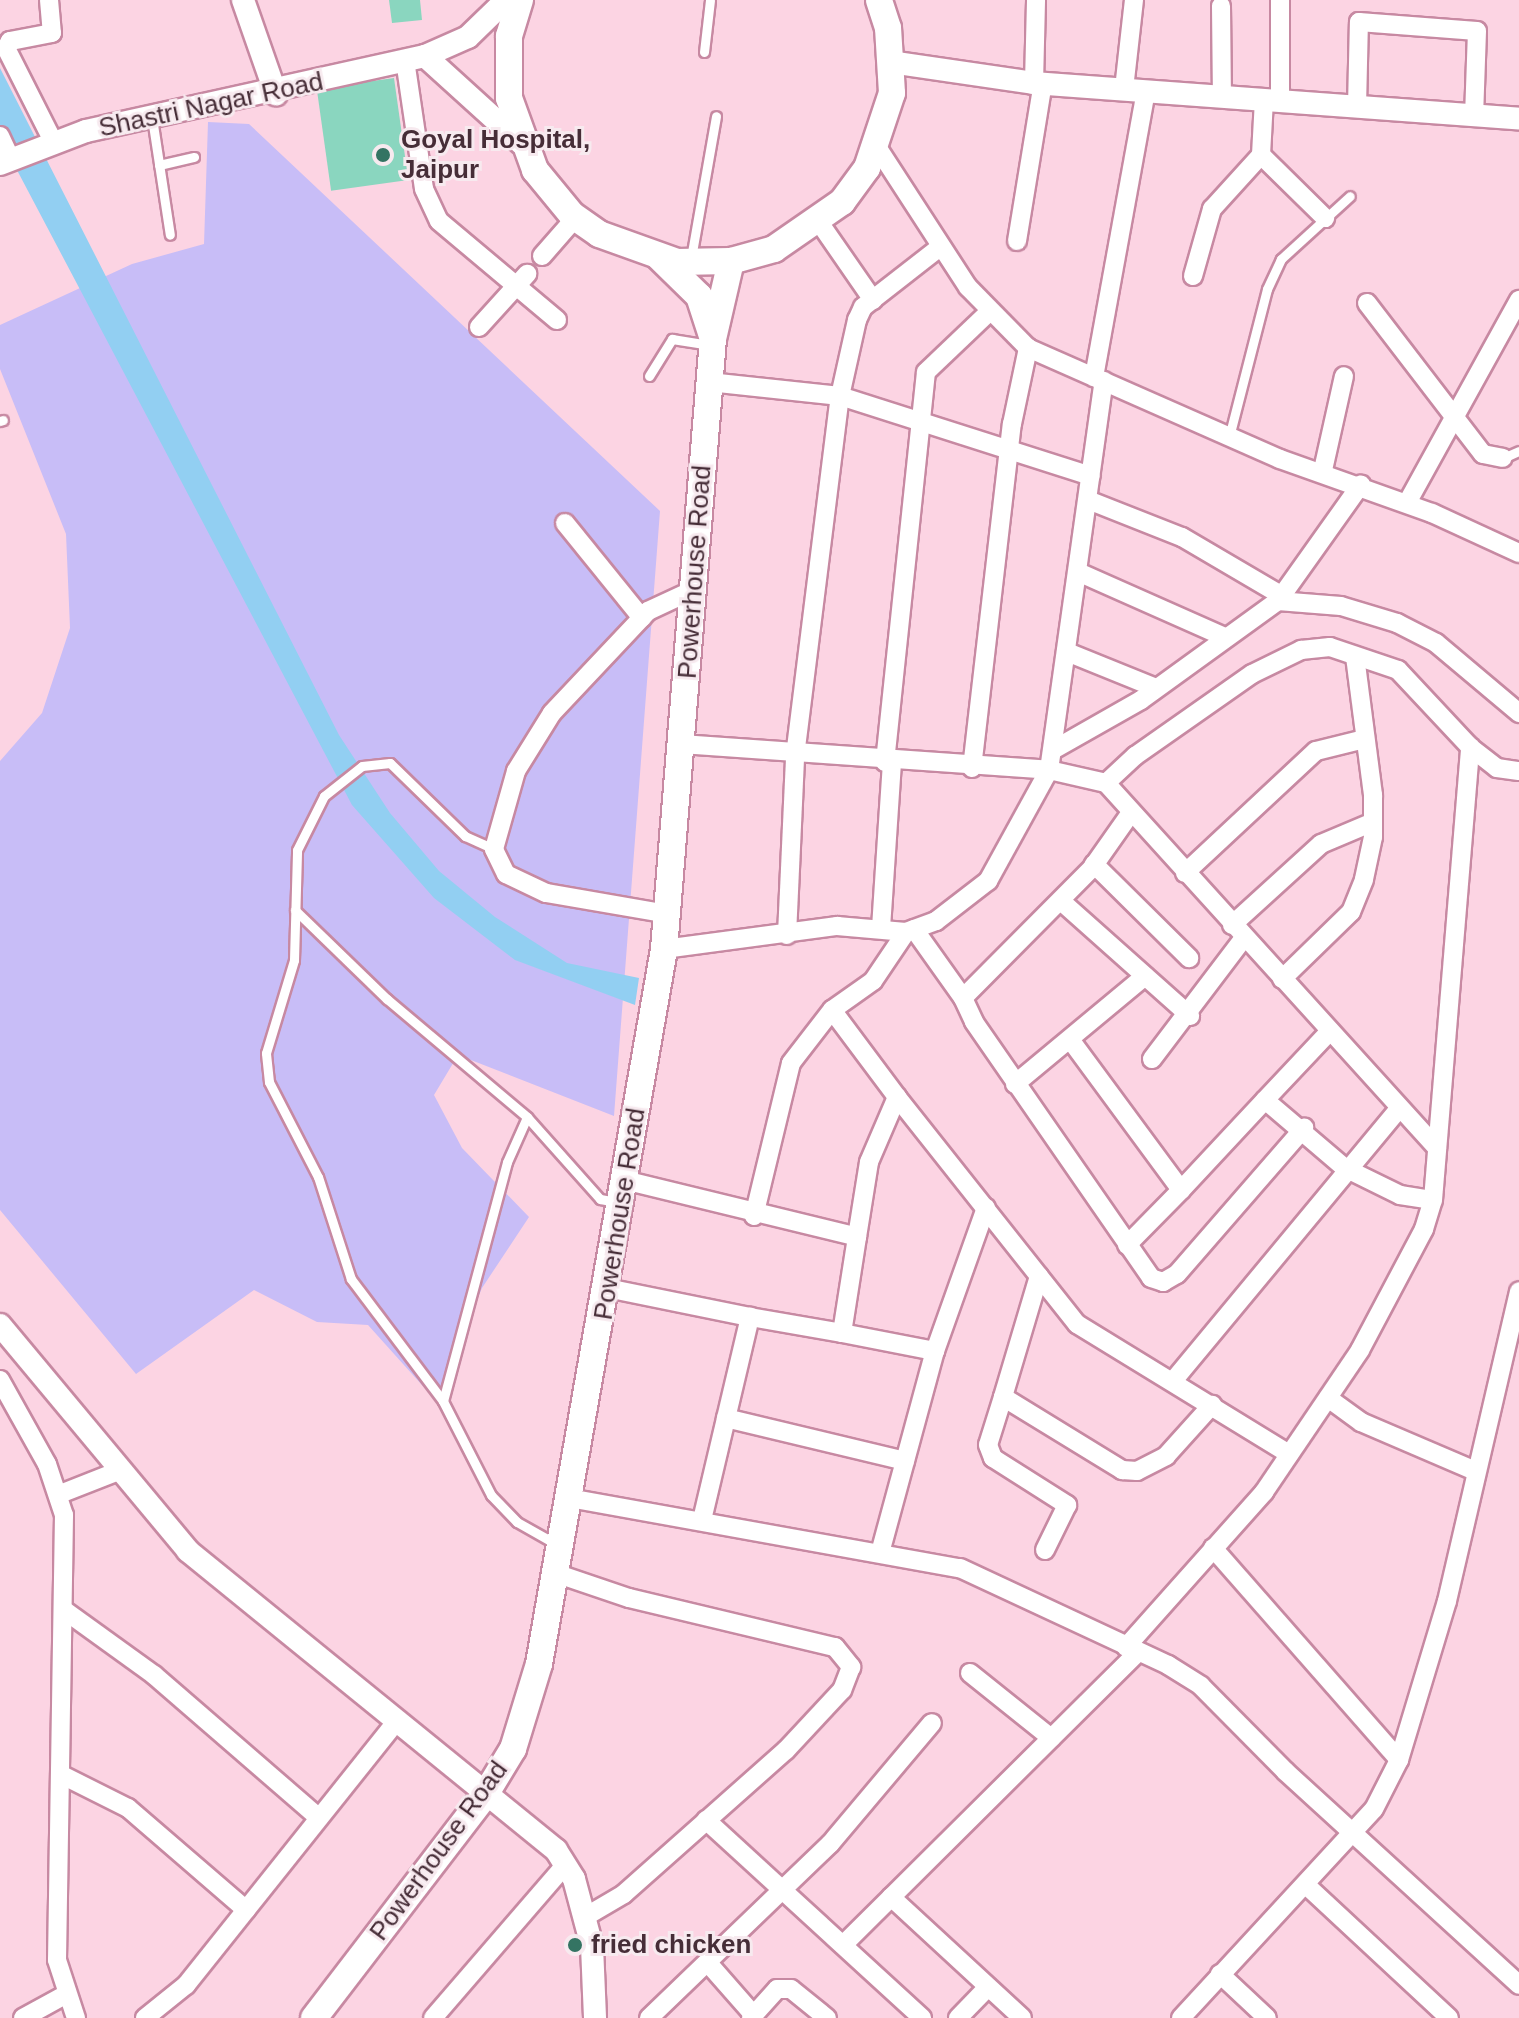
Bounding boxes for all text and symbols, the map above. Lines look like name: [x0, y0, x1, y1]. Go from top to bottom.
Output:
street label: Shastri Nagar Road: [96, 66, 326, 144]
place label: Goyal Hospital, Jaipur: [401, 124, 590, 186]
marker: Goyal Hospital, Jaipur: [372, 144, 394, 166]
street label: Powerhouse Road: [672, 464, 718, 680]
street label: Powerhouse Road: [588, 1106, 652, 1322]
street label: Powerhouse Road: [364, 1755, 514, 1947]
place label: fried chicken: [591, 1929, 751, 1961]
marker: fried chicken: [566, 1936, 584, 1954]

